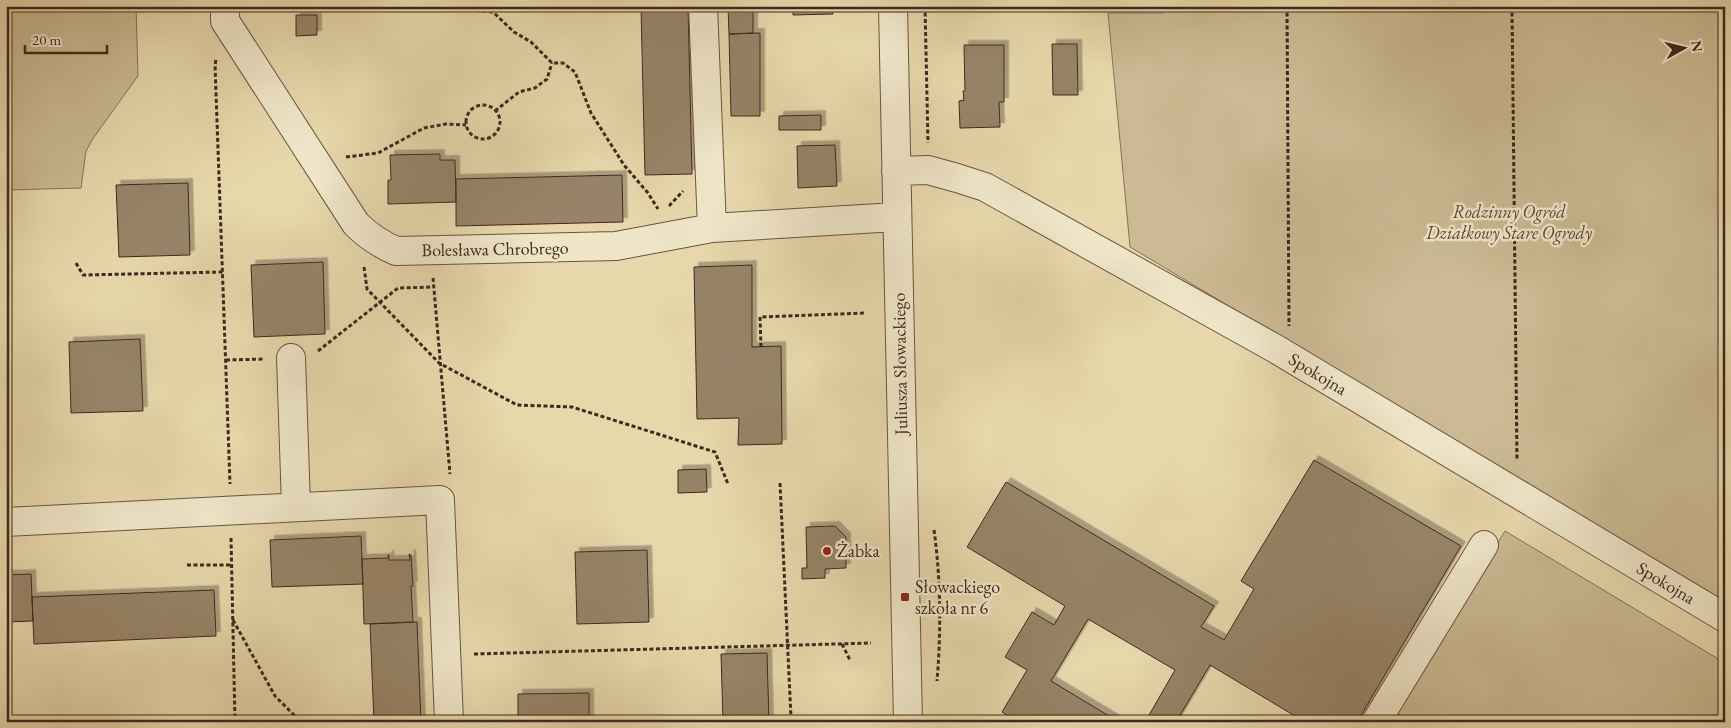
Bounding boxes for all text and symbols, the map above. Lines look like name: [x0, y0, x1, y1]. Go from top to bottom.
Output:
scale bar: [25, 22, 108, 54]
north arrow: [1658, 22, 1708, 72]
text: 20 m: [32, 30, 61, 49]
text: N: [1687, 39, 1707, 54]
park label: Rodzinny Ogród Działkowy Stare Ogrody: [1425, 200, 1593, 245]
street label: Bolesława Chrobrego: [421, 236, 569, 261]
street label: Juliusza Słowackiego: [887, 293, 912, 437]
street label: Spokojna: [1285, 347, 1353, 400]
place label: Żabka: [837, 539, 880, 562]
marker: Żabka: [821, 545, 833, 557]
street label: Spokojna: [1633, 556, 1701, 609]
place label: Słowackiego szkoła nr 6: [915, 575, 1000, 619]
marker: Słowackiego szkoła nr 6: [899, 591, 911, 603]

